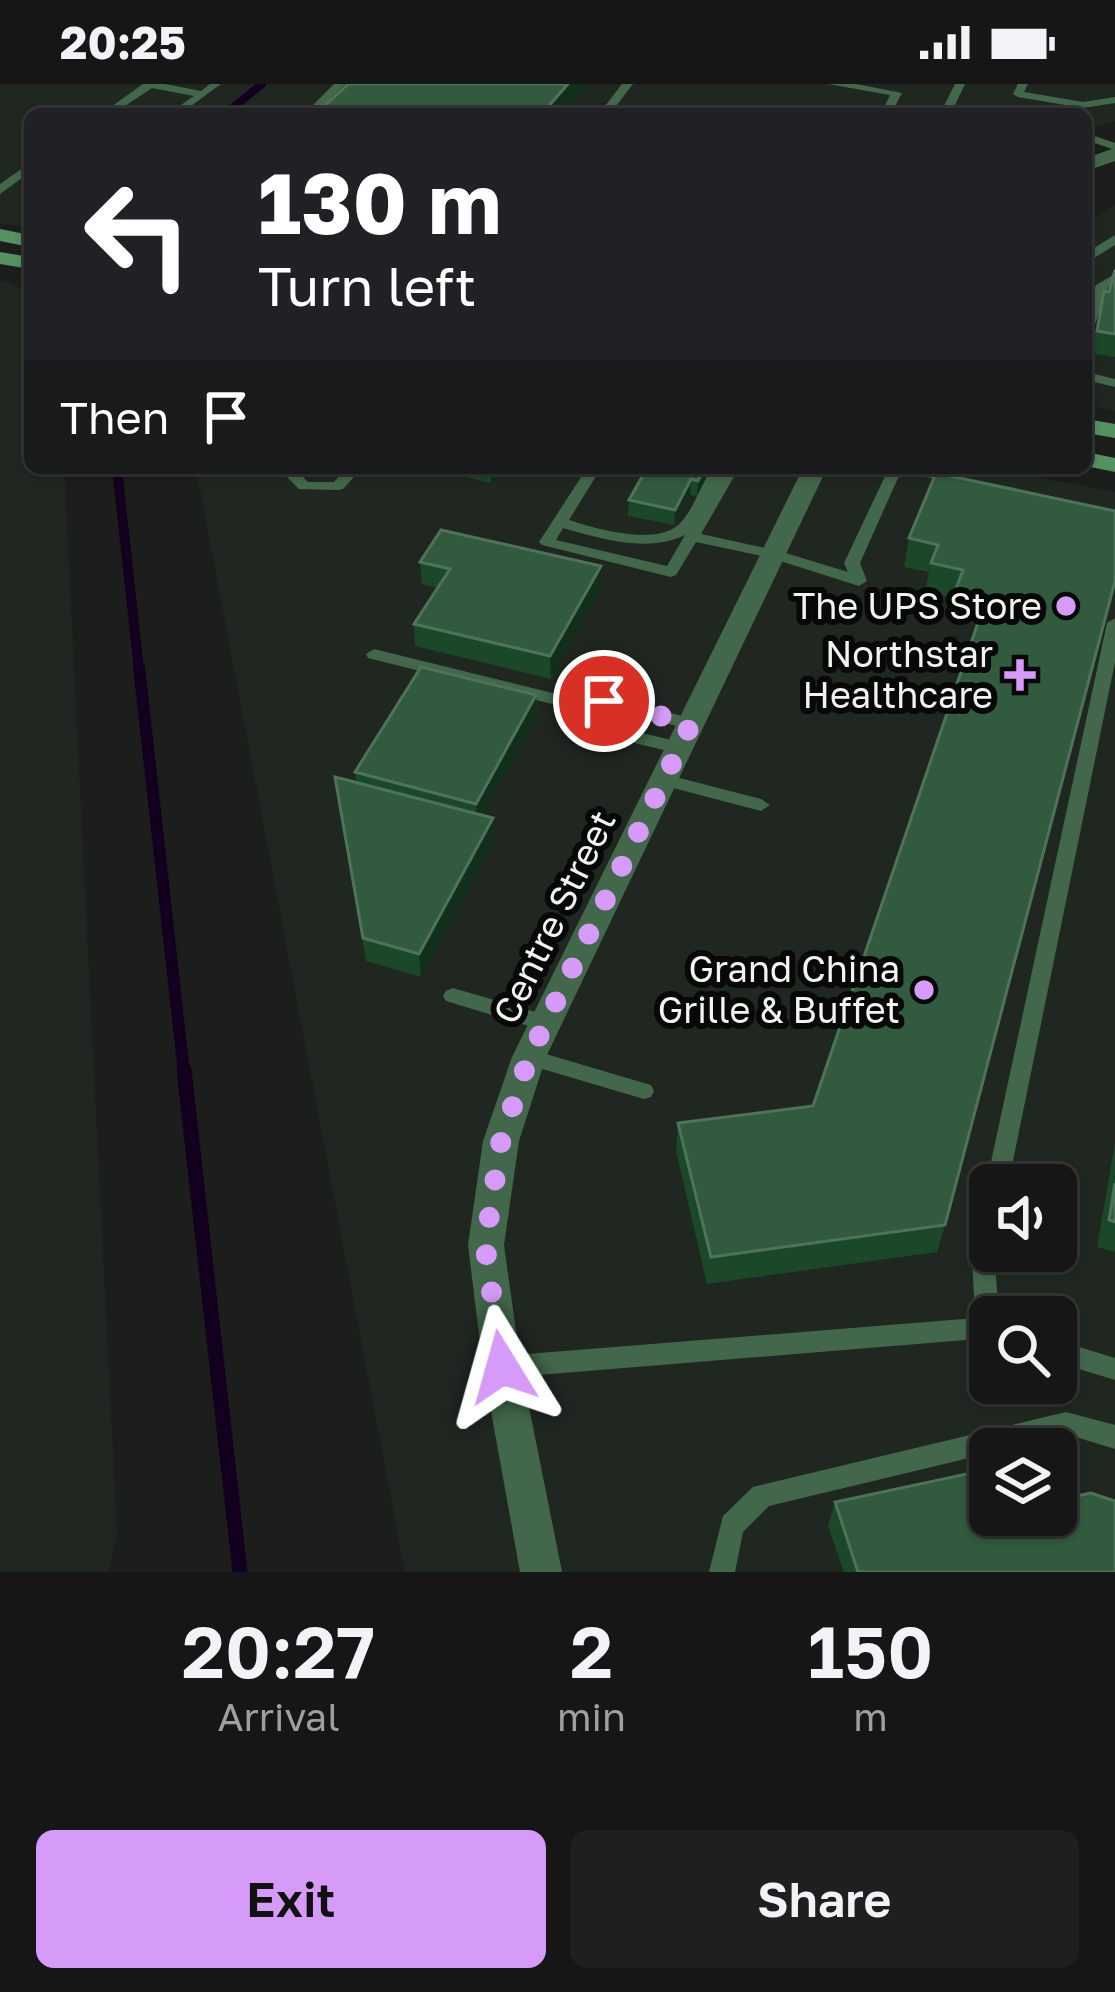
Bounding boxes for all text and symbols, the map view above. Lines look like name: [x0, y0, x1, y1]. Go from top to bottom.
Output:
text: 20:25: [60, 15, 186, 69]
text: 130 m: [258, 152, 502, 252]
icon: left: [60, 156, 216, 312]
text: Turn left: [258, 253, 476, 318]
icon: arrive: [193, 384, 259, 450]
text: Then: [60, 390, 169, 444]
place label: The UPS Store: [793, 584, 1042, 627]
marker: The UPS Store: [1053, 593, 1079, 619]
place label: Northstar Healthcare: [803, 632, 993, 716]
pin: [553, 650, 655, 752]
marker: Northstar Healthcare: [1004, 659, 1036, 691]
icon: arrive: [571, 668, 637, 734]
street label: Centre Street: [483, 803, 624, 1030]
place label: Grand China Grille & Buffet: [658, 947, 900, 1031]
marker: Grand China Grille & Buffet: [911, 977, 937, 1003]
map controls: [969, 1164, 1077, 1536]
button: sound: [969, 1164, 1077, 1272]
button: search: [969, 1296, 1077, 1404]
position arrow: [439, 1304, 565, 1430]
button: layers: [969, 1428, 1077, 1536]
text: 20:27: [182, 1607, 375, 1694]
text: 2: [570, 1607, 613, 1694]
text: 150: [808, 1607, 933, 1694]
text: Arrival: [217, 1693, 340, 1740]
text: min: [557, 1693, 626, 1740]
text: m: [853, 1693, 888, 1740]
button: Exit: [36, 1830, 546, 1968]
button: Share: [570, 1830, 1079, 1968]

